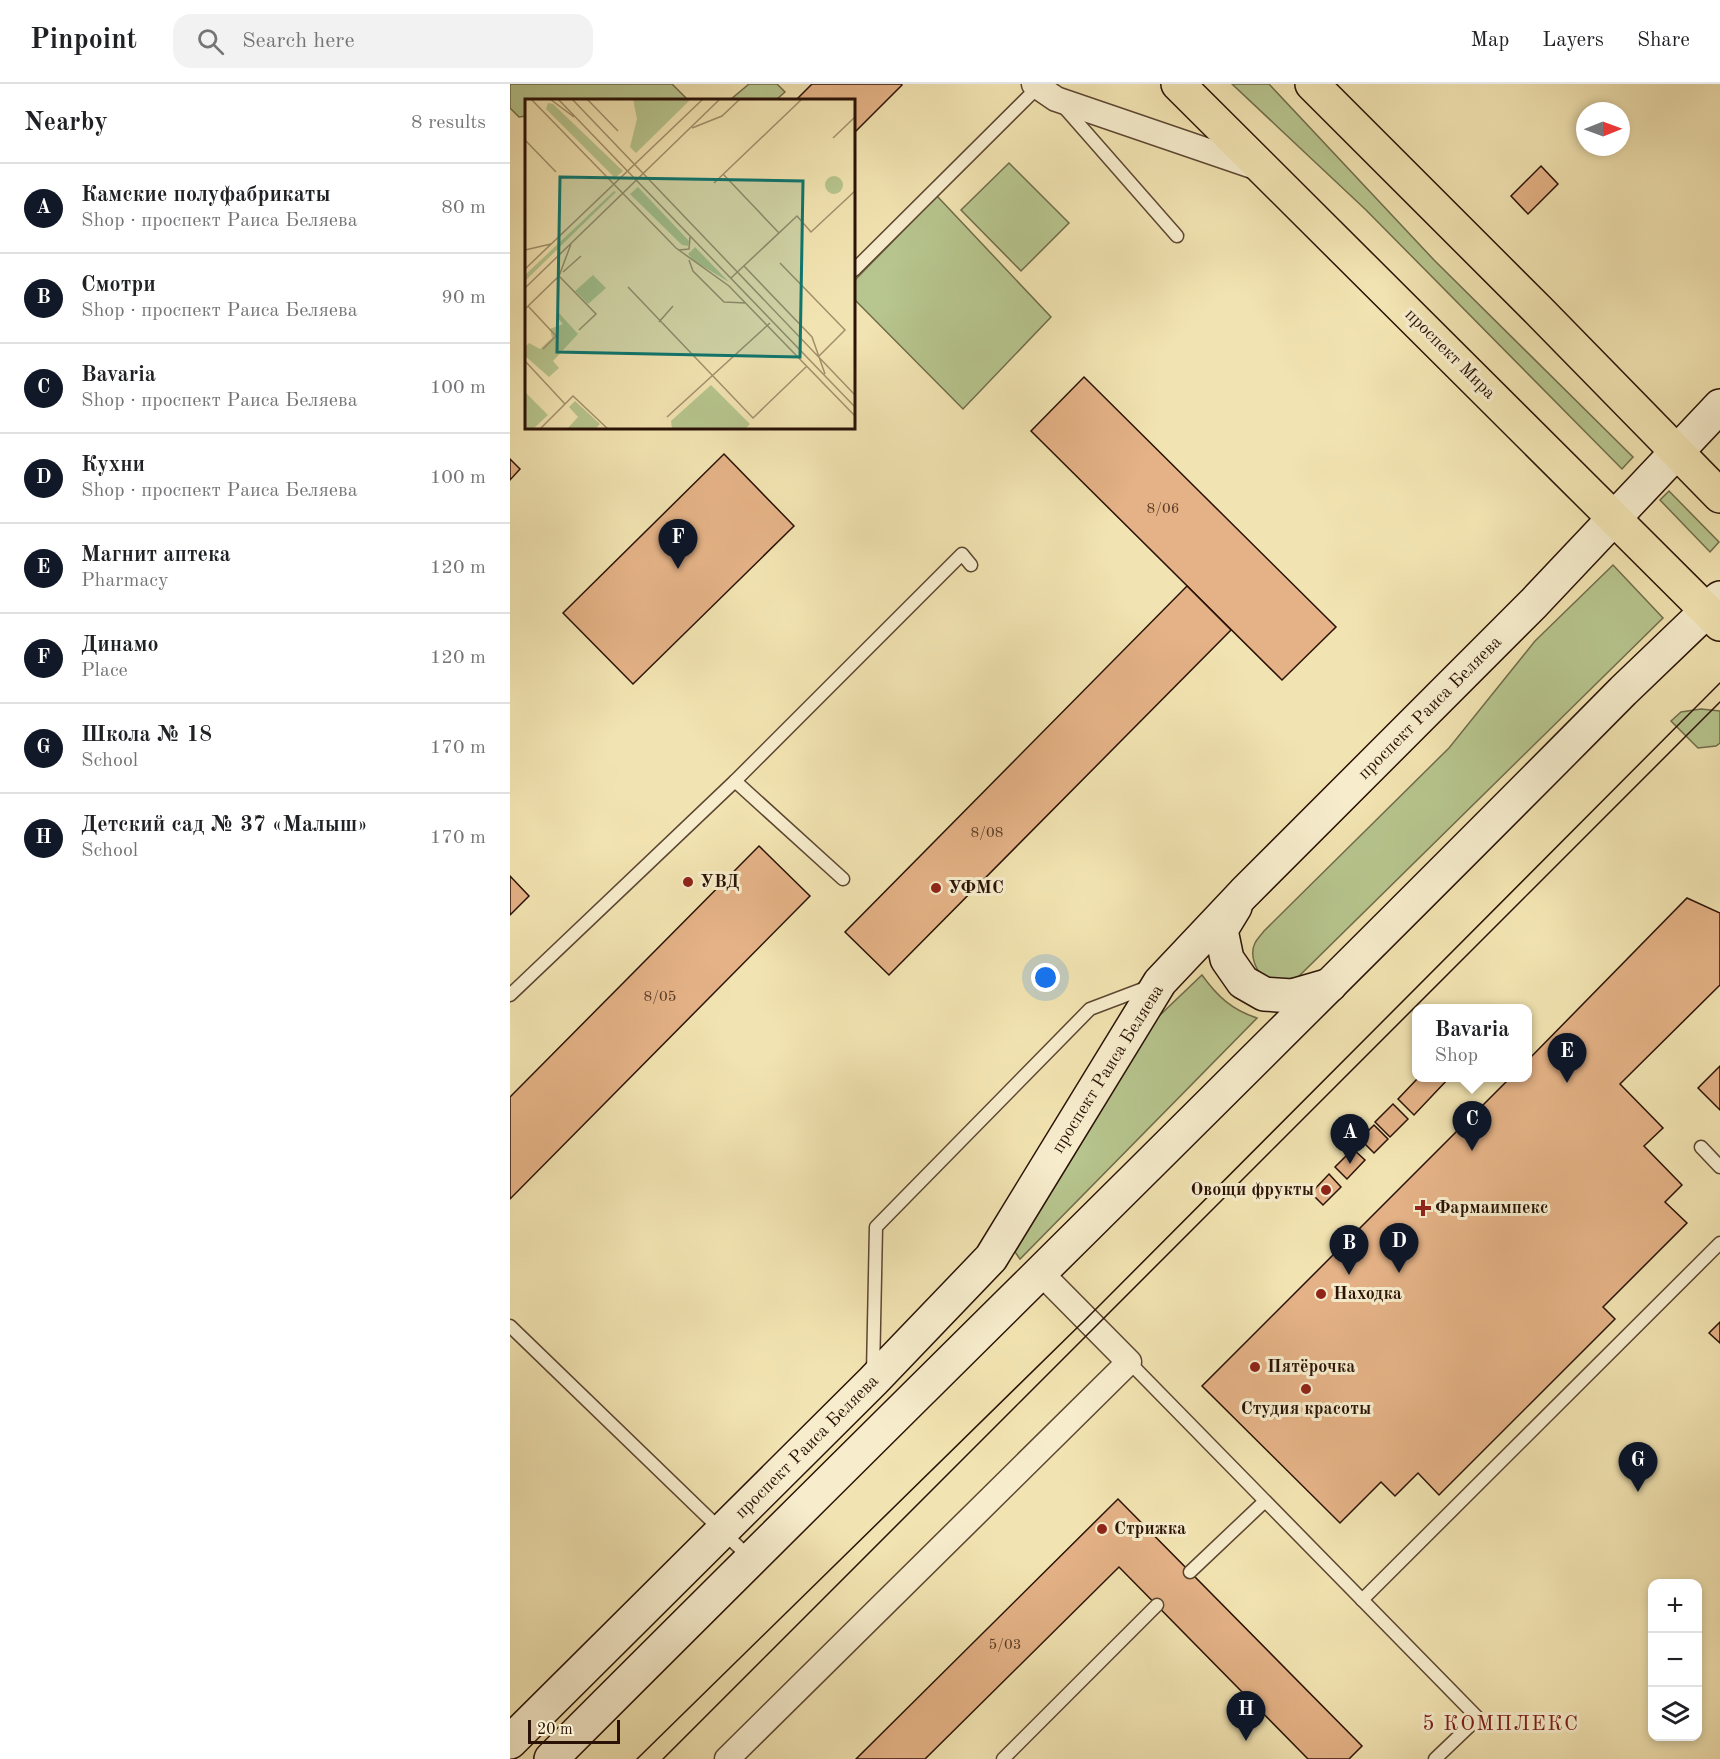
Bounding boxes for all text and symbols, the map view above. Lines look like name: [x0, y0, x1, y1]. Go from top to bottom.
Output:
search box: [173, 14, 593, 68]
icon: search: [194, 25, 227, 58]
text: Pinpoint: [30, 27, 137, 55]
text: Search here: [242, 30, 355, 52]
text: Map: [1470, 30, 1509, 51]
text: Layers: [1542, 30, 1604, 51]
text: Share: [1637, 30, 1690, 51]
inset map: [525, 99, 855, 429]
north arrow: [1576, 102, 1630, 156]
text: Nearby: [24, 110, 108, 136]
text: 8 results: [411, 113, 486, 133]
text: Камские полуфабрикаты: [81, 184, 331, 206]
text: A: [36, 198, 51, 218]
text: 80 m: [441, 198, 486, 218]
text: Shop · проспект Раиса Беляева: [81, 211, 358, 231]
text: Смотри: [81, 274, 156, 296]
text: B: [36, 288, 51, 308]
text: 90 m: [441, 288, 486, 308]
text: Shop · проспект Раиса Беляева: [81, 301, 358, 321]
street label: проспект Мира: [1401, 305, 1499, 403]
text: Bavaria: [81, 364, 156, 386]
text: C: [37, 378, 50, 398]
text: 100 m: [430, 378, 486, 398]
text: Shop · проспект Раиса Беляева: [81, 391, 358, 411]
text: Кухни: [81, 454, 145, 476]
text: D: [36, 468, 51, 488]
text: 100 m: [430, 468, 486, 488]
text: Shop · проспект Раиса Беляева: [81, 481, 358, 501]
house number: 8/06: [1147, 502, 1179, 517]
pin: F: [658, 520, 698, 569]
text: Магнит аптека: [81, 544, 231, 566]
text: E: [37, 558, 50, 578]
text: 120 m: [430, 558, 486, 578]
text: Pharmacy: [81, 571, 169, 591]
street label: проспект Раиса Беляева: [1355, 633, 1505, 783]
text: Динамо: [81, 634, 159, 656]
text: F: [37, 648, 50, 668]
text: 120 m: [430, 648, 486, 668]
text: Place: [81, 661, 128, 681]
text: Школа № 18: [81, 724, 212, 746]
text: G: [36, 738, 51, 758]
text: 170 m: [430, 738, 486, 758]
text: School: [81, 751, 138, 771]
text: Детский сад № 37 «Малыш»: [81, 814, 368, 836]
house number: 8/08: [971, 826, 1003, 841]
text: H: [35, 828, 52, 848]
text: 170 m: [430, 828, 486, 848]
text: School: [81, 841, 138, 861]
place label: УВД: [700, 873, 739, 891]
marker: УВД: [681, 875, 695, 889]
place label: УФМС: [948, 879, 1004, 897]
marker: УФМС: [929, 881, 943, 895]
your location: [1031, 963, 1060, 992]
street label: проспект Раиса Беляева: [1049, 982, 1167, 1156]
house number: 8/05: [644, 990, 676, 1005]
popup: [1412, 1004, 1532, 1082]
text: Bavaria: [1435, 1019, 1509, 1041]
pin: E: [1548, 1034, 1586, 1083]
text: Shop: [1435, 1046, 1478, 1066]
pin: C: [1452, 1102, 1492, 1151]
pin: A: [1330, 1114, 1370, 1164]
place label: Овощи фрукты: [1190, 1181, 1314, 1200]
marker: Овощи фрукты: [1319, 1183, 1333, 1197]
place label: Фармаимпекс: [1435, 1199, 1548, 1217]
marker: Фармаимпекс: [1416, 1201, 1430, 1215]
pin: D: [1380, 1224, 1418, 1273]
pin: B: [1330, 1226, 1368, 1275]
place label: Находка: [1333, 1285, 1402, 1303]
marker: Находка: [1314, 1287, 1328, 1301]
place label: Пятёрочка: [1267, 1358, 1355, 1376]
marker: Пятёрочка: [1248, 1360, 1262, 1374]
street label: проспект Раиса Беляева: [732, 1372, 882, 1522]
marker: Студия красоты: [1299, 1382, 1313, 1396]
place label: Студия красоты: [1241, 1400, 1371, 1418]
pin: G: [1618, 1442, 1658, 1492]
place label: Стрижка: [1114, 1520, 1186, 1538]
marker: Стрижка: [1095, 1522, 1109, 1536]
map controls: [1648, 1579, 1702, 1741]
button: +: [1648, 1579, 1702, 1633]
button: −: [1648, 1633, 1702, 1687]
house number: 5/03: [989, 1638, 1021, 1653]
button: layers: [1648, 1687, 1702, 1741]
pin: H: [1226, 1692, 1266, 1741]
district label: 5 КОМПЛЕКС: [1422, 1714, 1580, 1735]
scale bar: [528, 1717, 620, 1744]
text: 20 m: [537, 1722, 573, 1738]

